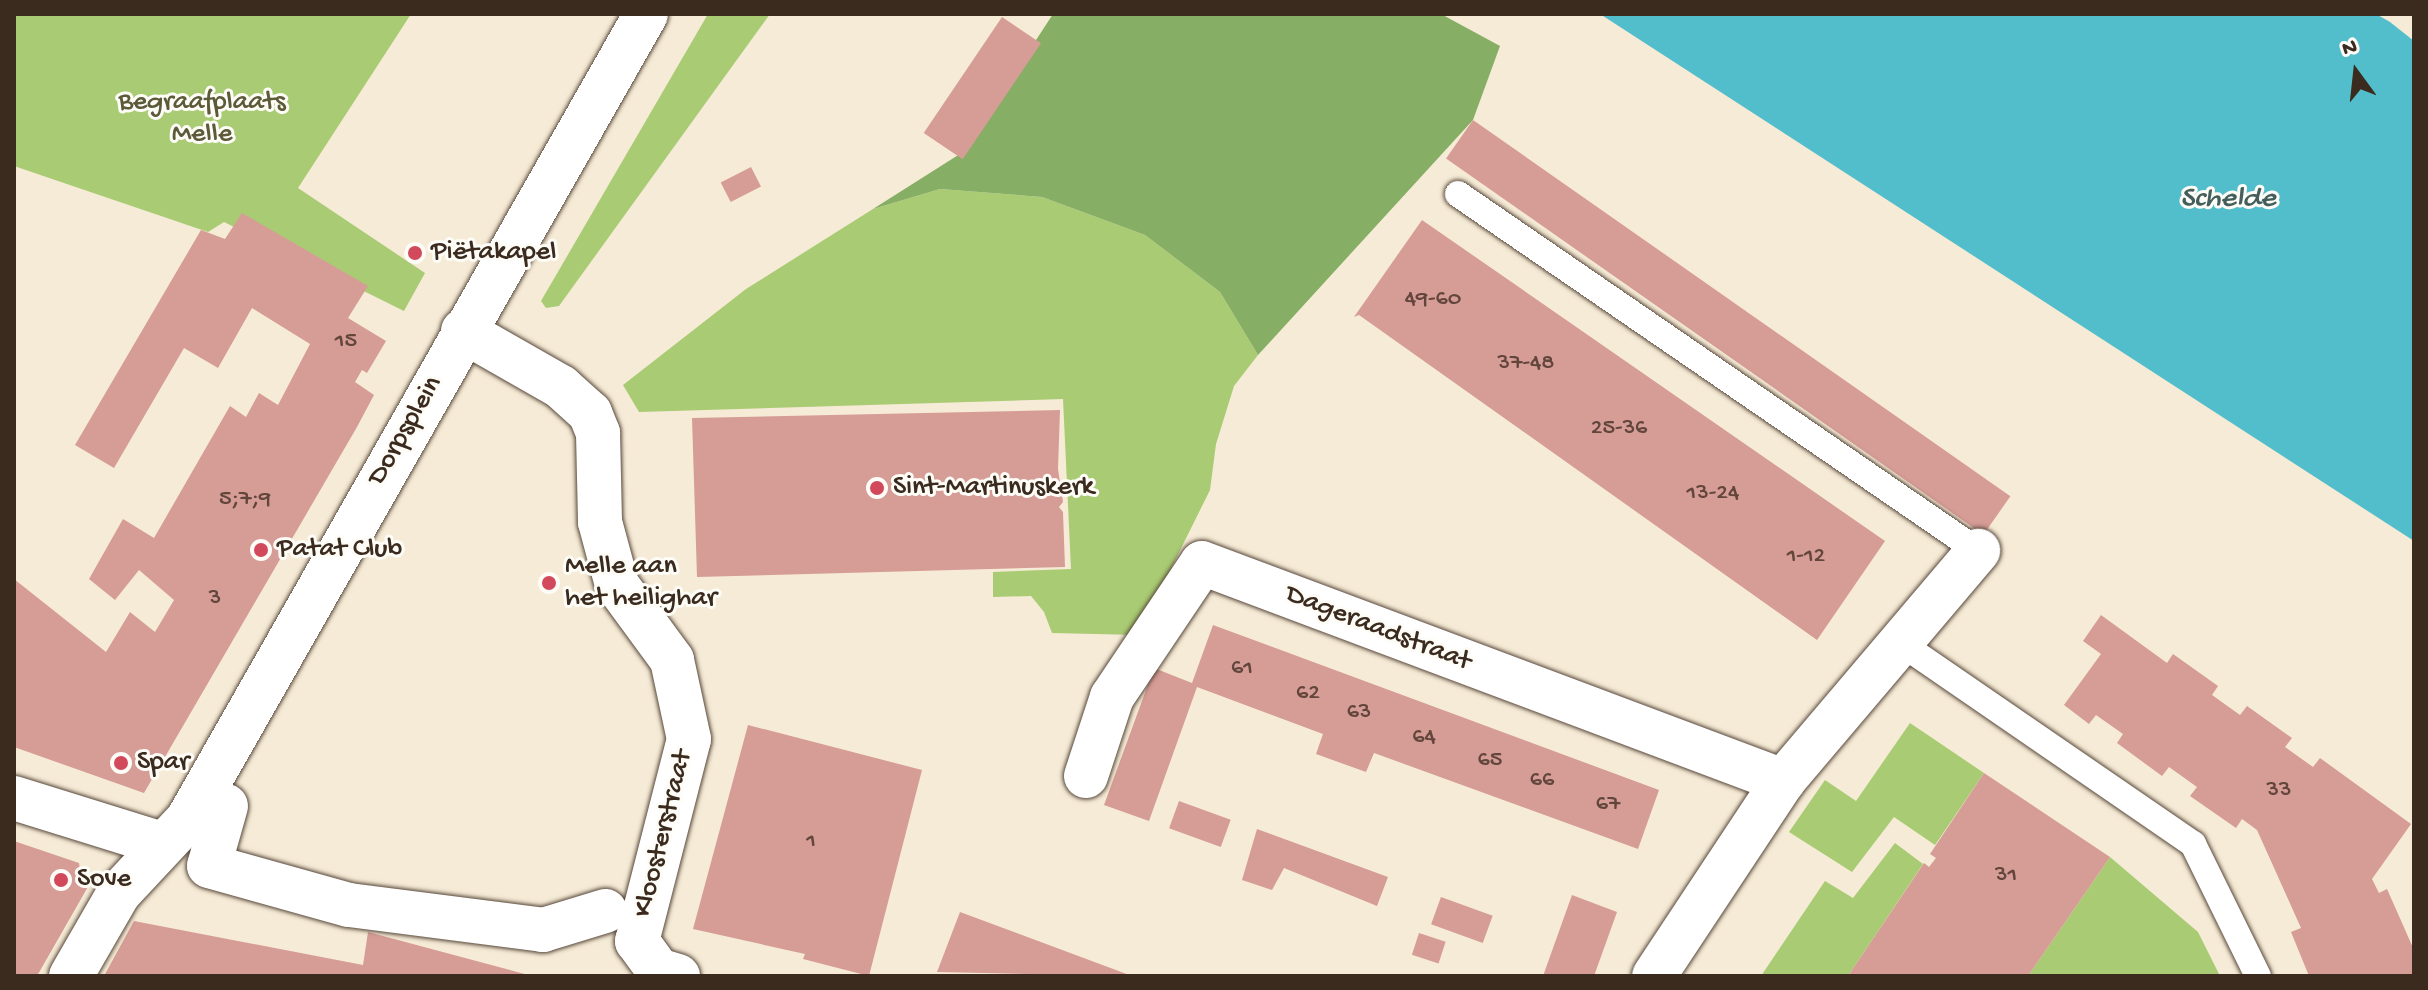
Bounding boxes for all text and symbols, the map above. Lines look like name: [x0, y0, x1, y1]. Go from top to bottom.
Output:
north arrow: [2316, 32, 2396, 112]
text: N: [2339, 34, 2360, 63]
park label: Begraafplaats Melle: [118, 86, 286, 152]
water label: Schelde: [2180, 182, 2276, 218]
place label: Piëtakapel: [431, 236, 556, 270]
marker: Piëtakapel: [406, 244, 424, 262]
house number: 49-60: [1405, 286, 1461, 314]
house number: 15: [335, 328, 357, 356]
house number: 37-48: [1498, 350, 1554, 378]
street label: Dorpsplein: [361, 370, 451, 492]
house number: 25-36: [1591, 415, 1647, 443]
place label: Sint-Martinuskerk: [893, 471, 1094, 505]
marker: Sint-Martinuskerk: [868, 479, 886, 497]
house number: 13-24: [1687, 480, 1739, 508]
house number: 5;7;9: [219, 486, 271, 514]
place label: Patat Club: [277, 533, 402, 567]
marker: Patat Club: [252, 541, 270, 559]
house number: 1-12: [1787, 543, 1825, 571]
place label: Melle aan het heilighar: [565, 550, 717, 616]
marker: Melle aan het heilighar: [540, 574, 558, 592]
street label: Dageraadstraat: [1281, 578, 1475, 680]
house number: 3: [209, 585, 221, 613]
house number: 61: [1231, 655, 1253, 683]
house number: 62: [1296, 680, 1320, 708]
house number: 63: [1347, 699, 1371, 727]
house number: 64: [1412, 724, 1436, 752]
place label: Spar: [137, 746, 189, 780]
street label: Kloosterstraat: [627, 747, 701, 921]
house number: 65: [1478, 747, 1502, 775]
marker: Spar: [112, 754, 130, 772]
house number: 66: [1530, 767, 1554, 795]
house number: 33: [2267, 777, 2291, 805]
house number: 67: [1596, 791, 1620, 819]
house number: 1: [806, 828, 816, 856]
house number: 31: [1995, 862, 2017, 890]
place label: Sove: [77, 863, 131, 897]
marker: Sove: [52, 871, 70, 889]

